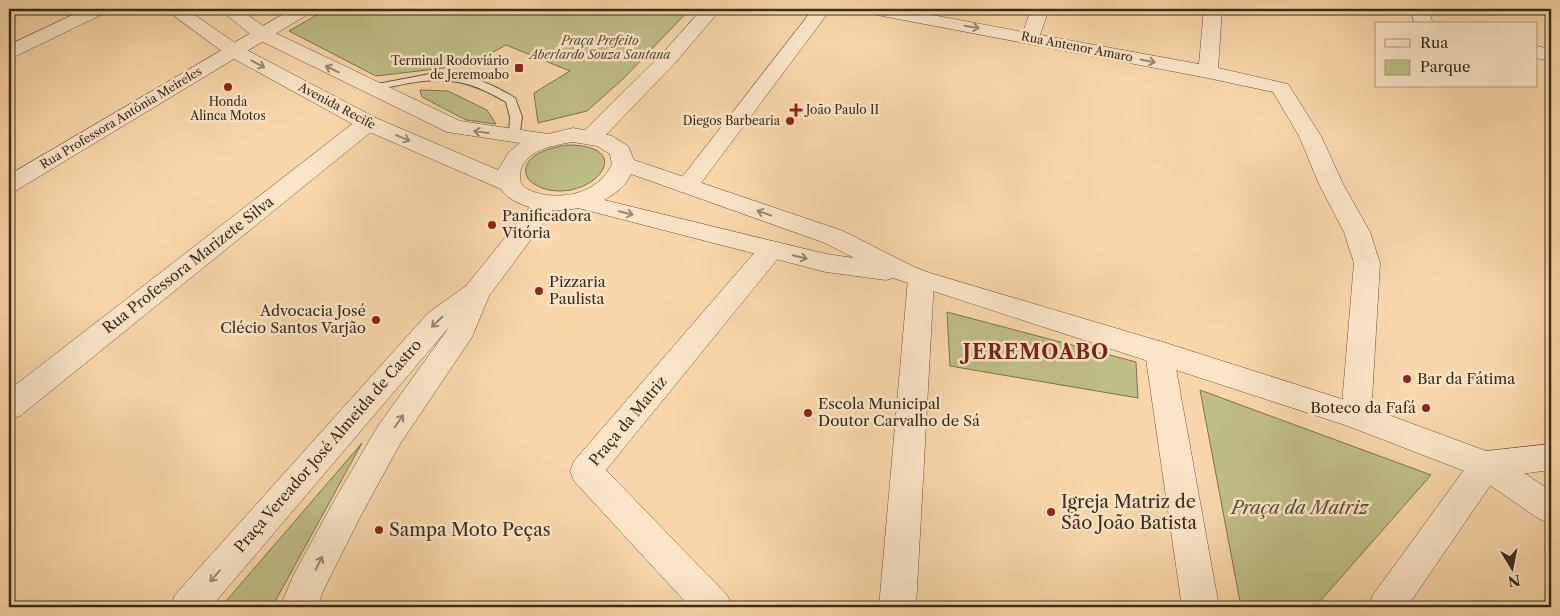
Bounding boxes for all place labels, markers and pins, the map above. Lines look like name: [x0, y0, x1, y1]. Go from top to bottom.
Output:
place label: Terminal Rodoviário de Jeremoabo: [391, 53, 509, 82]
marker: Terminal Rodoviário de Jeremoabo: [513, 62, 525, 74]
marker: Honda Alinca Motos: [222, 81, 234, 93]
place label: Honda Alinca Motos: [189, 94, 266, 123]
place label: João Paulo II: [804, 102, 879, 117]
marker: João Paulo II: [790, 104, 802, 116]
place label: Diegos Barbearia: [683, 113, 781, 128]
marker: Diegos Barbearia: [784, 115, 796, 127]
place label: Panificadora Vitória: [501, 206, 591, 242]
marker: Panificadora Vitória: [486, 219, 498, 231]
place label: Pizzaria Paulista: [549, 272, 606, 308]
marker: Pizzaria Paulista: [533, 285, 545, 297]
place label: Advocacia José Clécio Santos Varjão: [220, 301, 366, 337]
marker: Advocacia José Clécio Santos Varjão: [370, 314, 382, 326]
place label: Bar da Fátima: [1417, 369, 1515, 388]
marker: Bar da Fátima: [1401, 373, 1413, 385]
place label: Escola Municipal Doutor Carvalho de Sá: [818, 394, 980, 430]
place label: Boteco da Fafá: [1310, 398, 1416, 417]
marker: Boteco da Fafá: [1420, 402, 1432, 414]
marker: Escola Municipal Doutor Carvalho de Sá: [802, 407, 814, 419]
place label: Igreja Matriz de São João Batista: [1061, 491, 1198, 534]
marker: Igreja Matriz de São João Batista: [1045, 506, 1057, 518]
place label: Sampa Moto Peças: [389, 519, 551, 541]
marker: Sampa Moto Peças: [373, 524, 385, 536]

